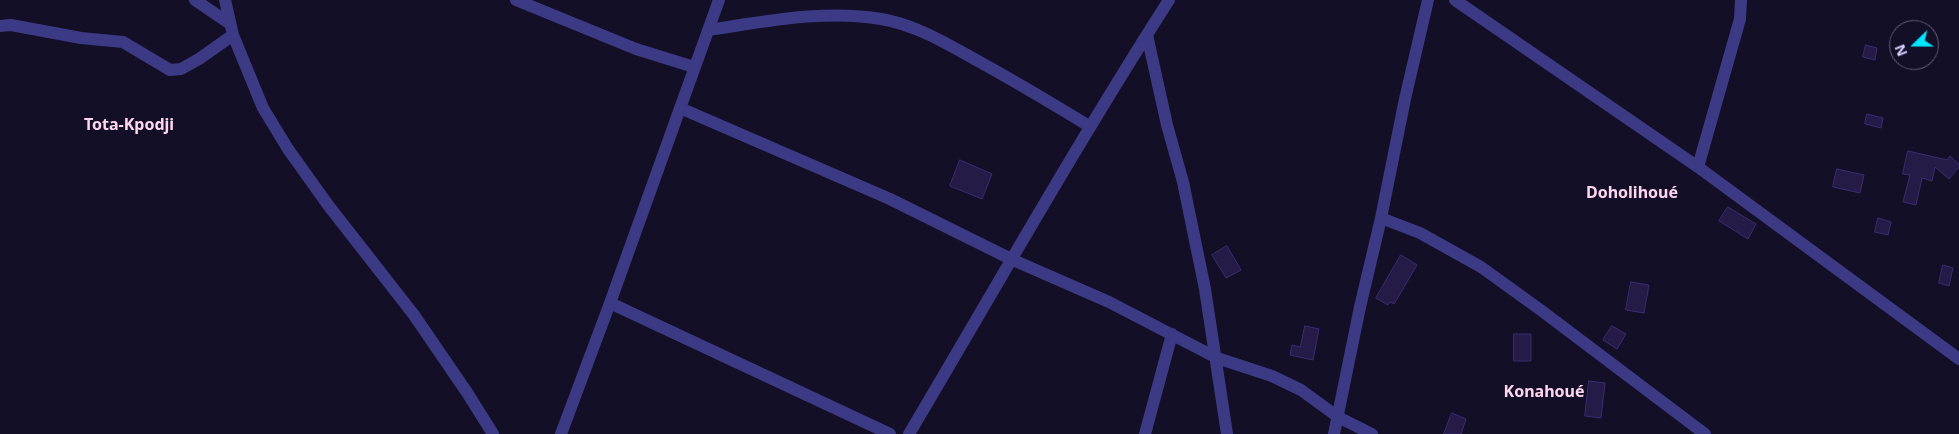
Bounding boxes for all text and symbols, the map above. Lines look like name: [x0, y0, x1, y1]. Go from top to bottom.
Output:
north arrow: [1889, 20, 1939, 70]
text: N: [1890, 42, 1912, 59]
district label: Tota-Kpodji: [84, 115, 174, 135]
district label: Doholihoué: [1586, 183, 1678, 203]
district label: Konahoué: [1504, 382, 1584, 402]

